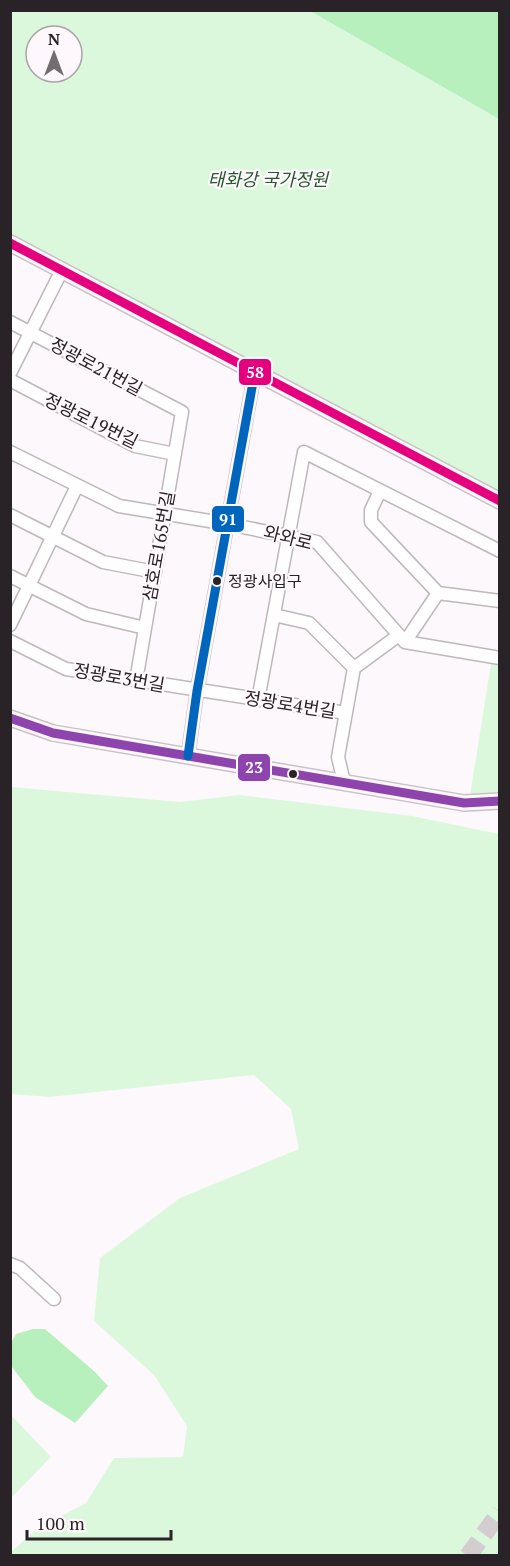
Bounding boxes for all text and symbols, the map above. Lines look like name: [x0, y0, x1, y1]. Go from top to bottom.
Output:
north arrow: [24, 24, 84, 84]
text: N: [48, 28, 60, 50]
park label: 태화강 국가정원: [208, 167, 330, 191]
street label: 정광로21번길: [46, 332, 147, 401]
line badge: 58: [238, 358, 272, 386]
text: 58: [246, 361, 264, 383]
street label: 정광로19번길: [40, 387, 143, 453]
street label: 삼호로165번길: [137, 489, 180, 603]
line badge: 91: [211, 505, 245, 533]
text: 91: [219, 508, 237, 530]
street label: 와와로: [261, 519, 315, 555]
place label: 정광사입구: [228, 570, 302, 592]
marker: 정광사입구: [211, 575, 223, 587]
street label: 정광로3번길: [72, 657, 167, 697]
street label: 정광로4번길: [243, 685, 338, 723]
line badge: 23: [237, 753, 271, 782]
text: 23: [245, 756, 263, 778]
unlabelled marker: [287, 768, 299, 780]
scale bar: [27, 1503, 171, 1541]
text: 100 m: [36, 1511, 85, 1535]

